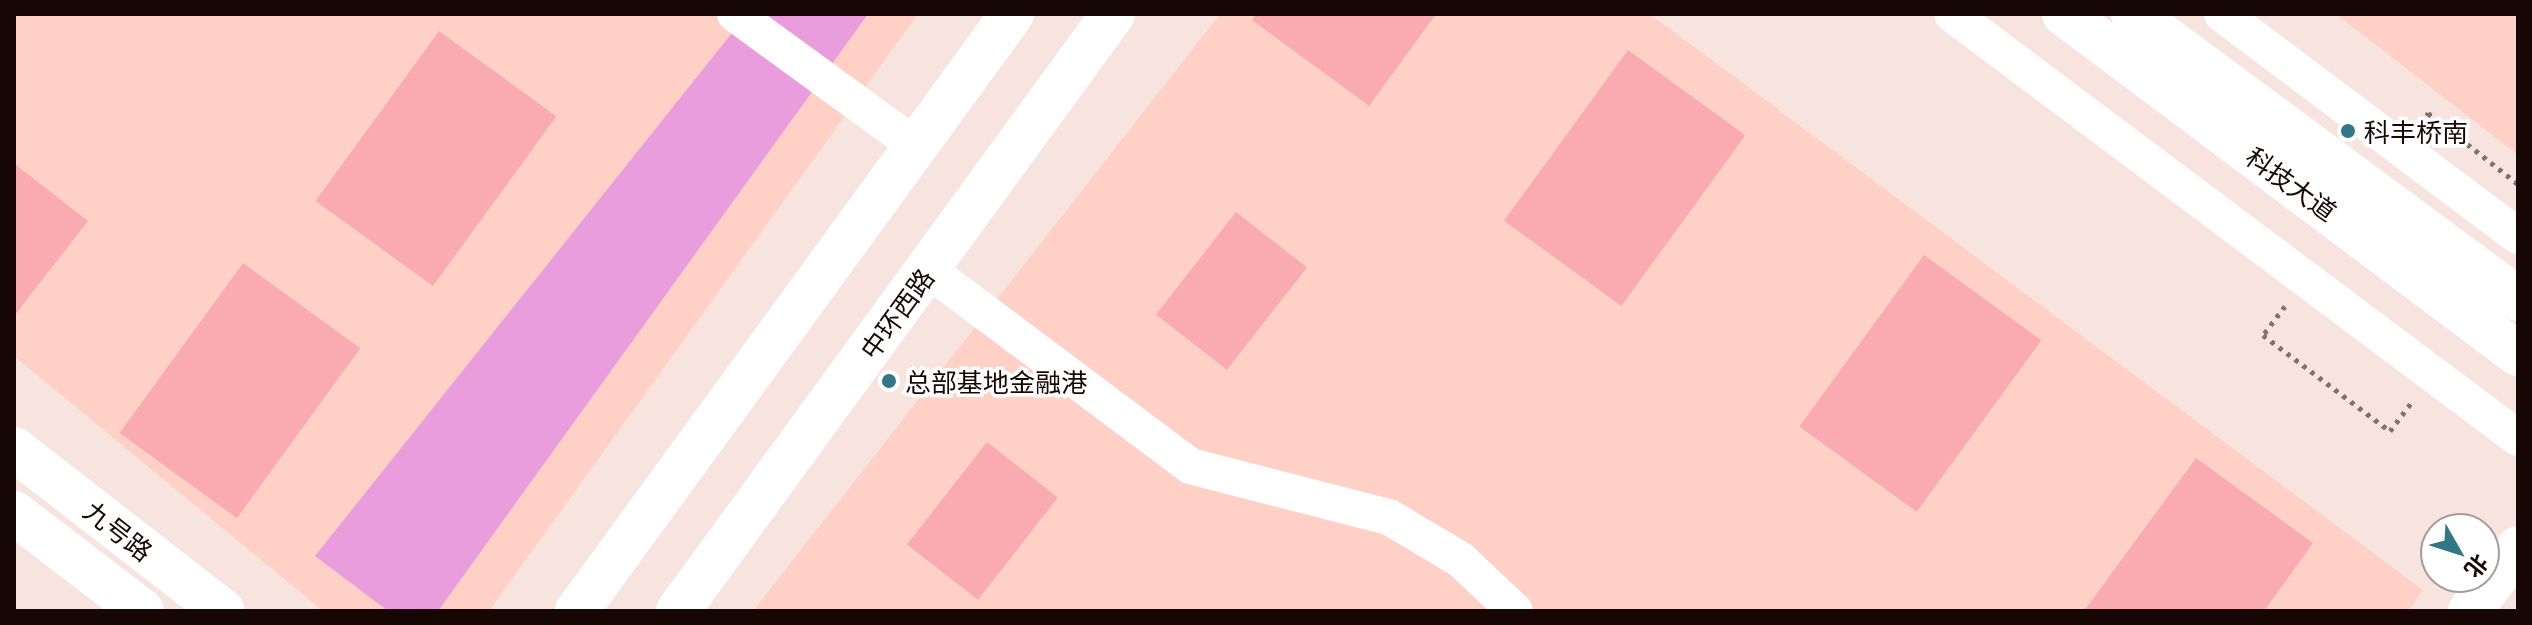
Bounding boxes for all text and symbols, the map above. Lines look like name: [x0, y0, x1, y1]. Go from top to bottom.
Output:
place label: 科丰桥南: [2364, 115, 2468, 147]
marker: 科丰桥南: [2339, 122, 2357, 140]
street label: 科技大道: [2241, 140, 2343, 226]
street label: 中环西路: [853, 262, 939, 364]
place label: 总部基地金融港: [905, 365, 1087, 397]
marker: 总部基地金融港: [880, 372, 898, 390]
street label: 九号路: [79, 494, 159, 566]
north arrow: [2420, 513, 2500, 593]
text: 北: [2458, 548, 2497, 586]

